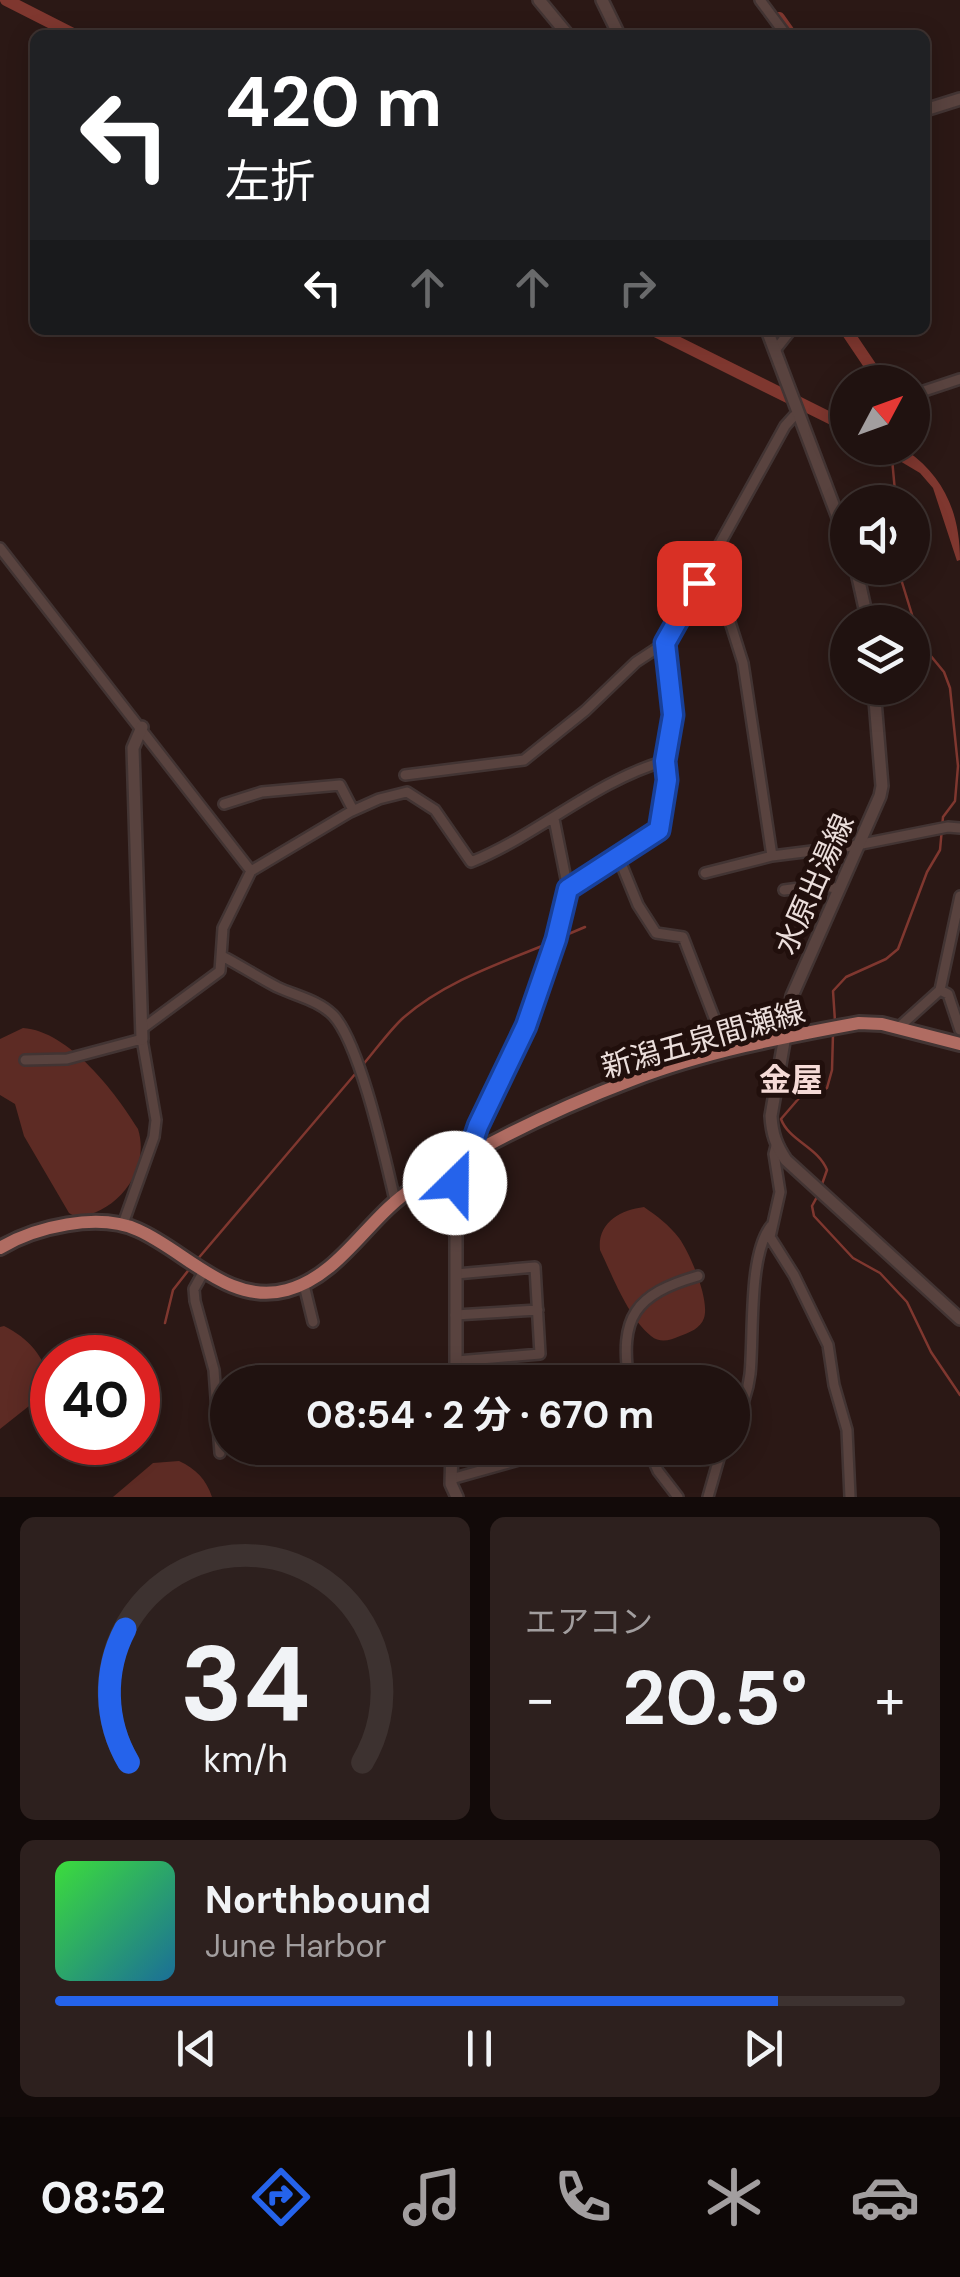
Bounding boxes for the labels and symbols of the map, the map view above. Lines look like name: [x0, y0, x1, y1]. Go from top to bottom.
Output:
north arrow: [830, 365, 930, 465]
pin: [657, 541, 742, 626]
street label: 水原出湯線: [766, 808, 862, 960]
street label: 新潟五泉間瀬線: [597, 991, 809, 1087]
district label: 金屋: [759, 1059, 823, 1101]
position arrow: [403, 1131, 507, 1235]
speed limit sign: 40: [30, 1335, 160, 1465]

